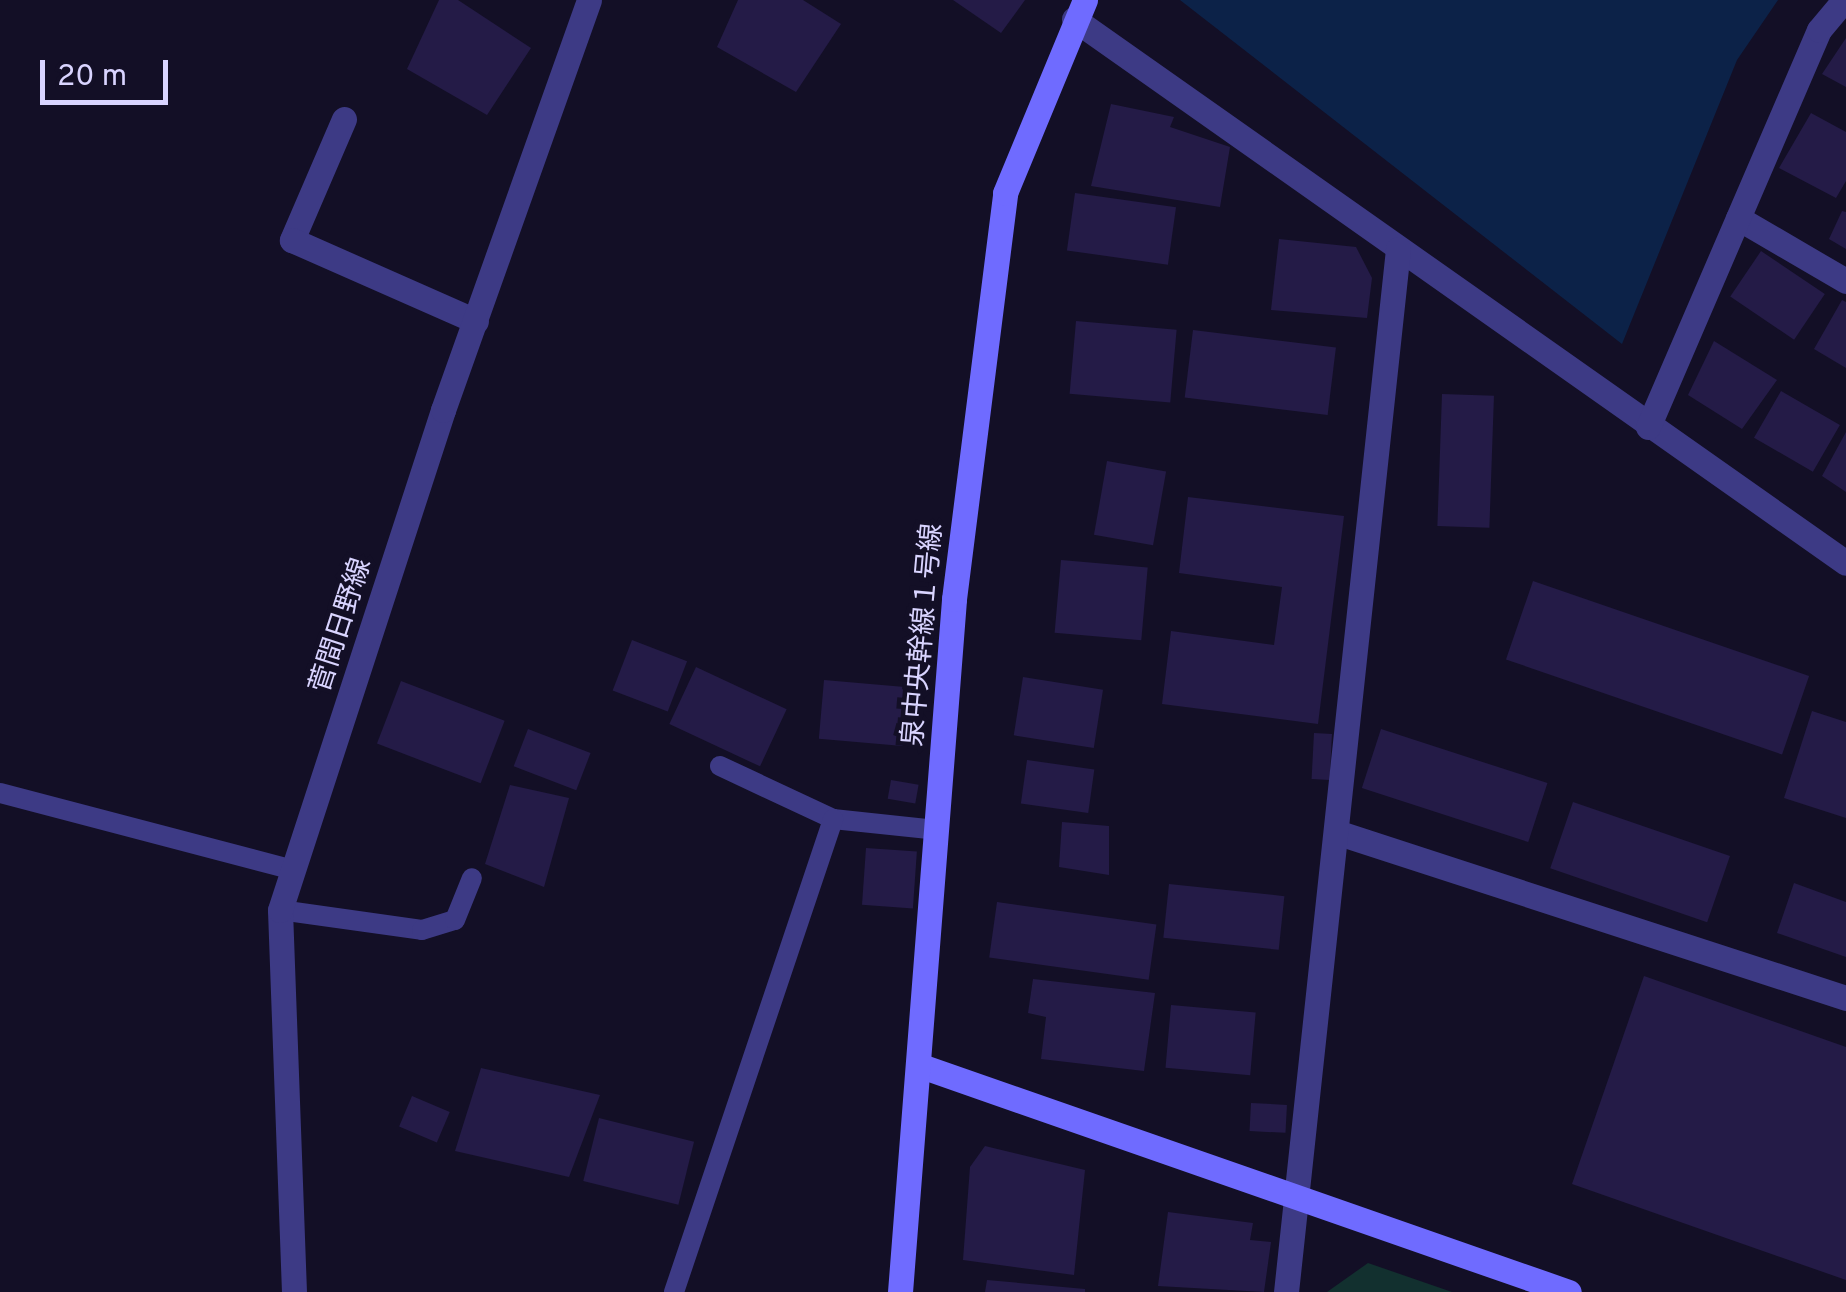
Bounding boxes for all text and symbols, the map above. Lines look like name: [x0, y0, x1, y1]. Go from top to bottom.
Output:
scale bar: [45, 40, 172, 102]
text: 20 m: [57, 59, 127, 96]
street label: 泉中央幹線１号線: [898, 522, 950, 748]
street label: 菅間日野線: [304, 554, 380, 698]

